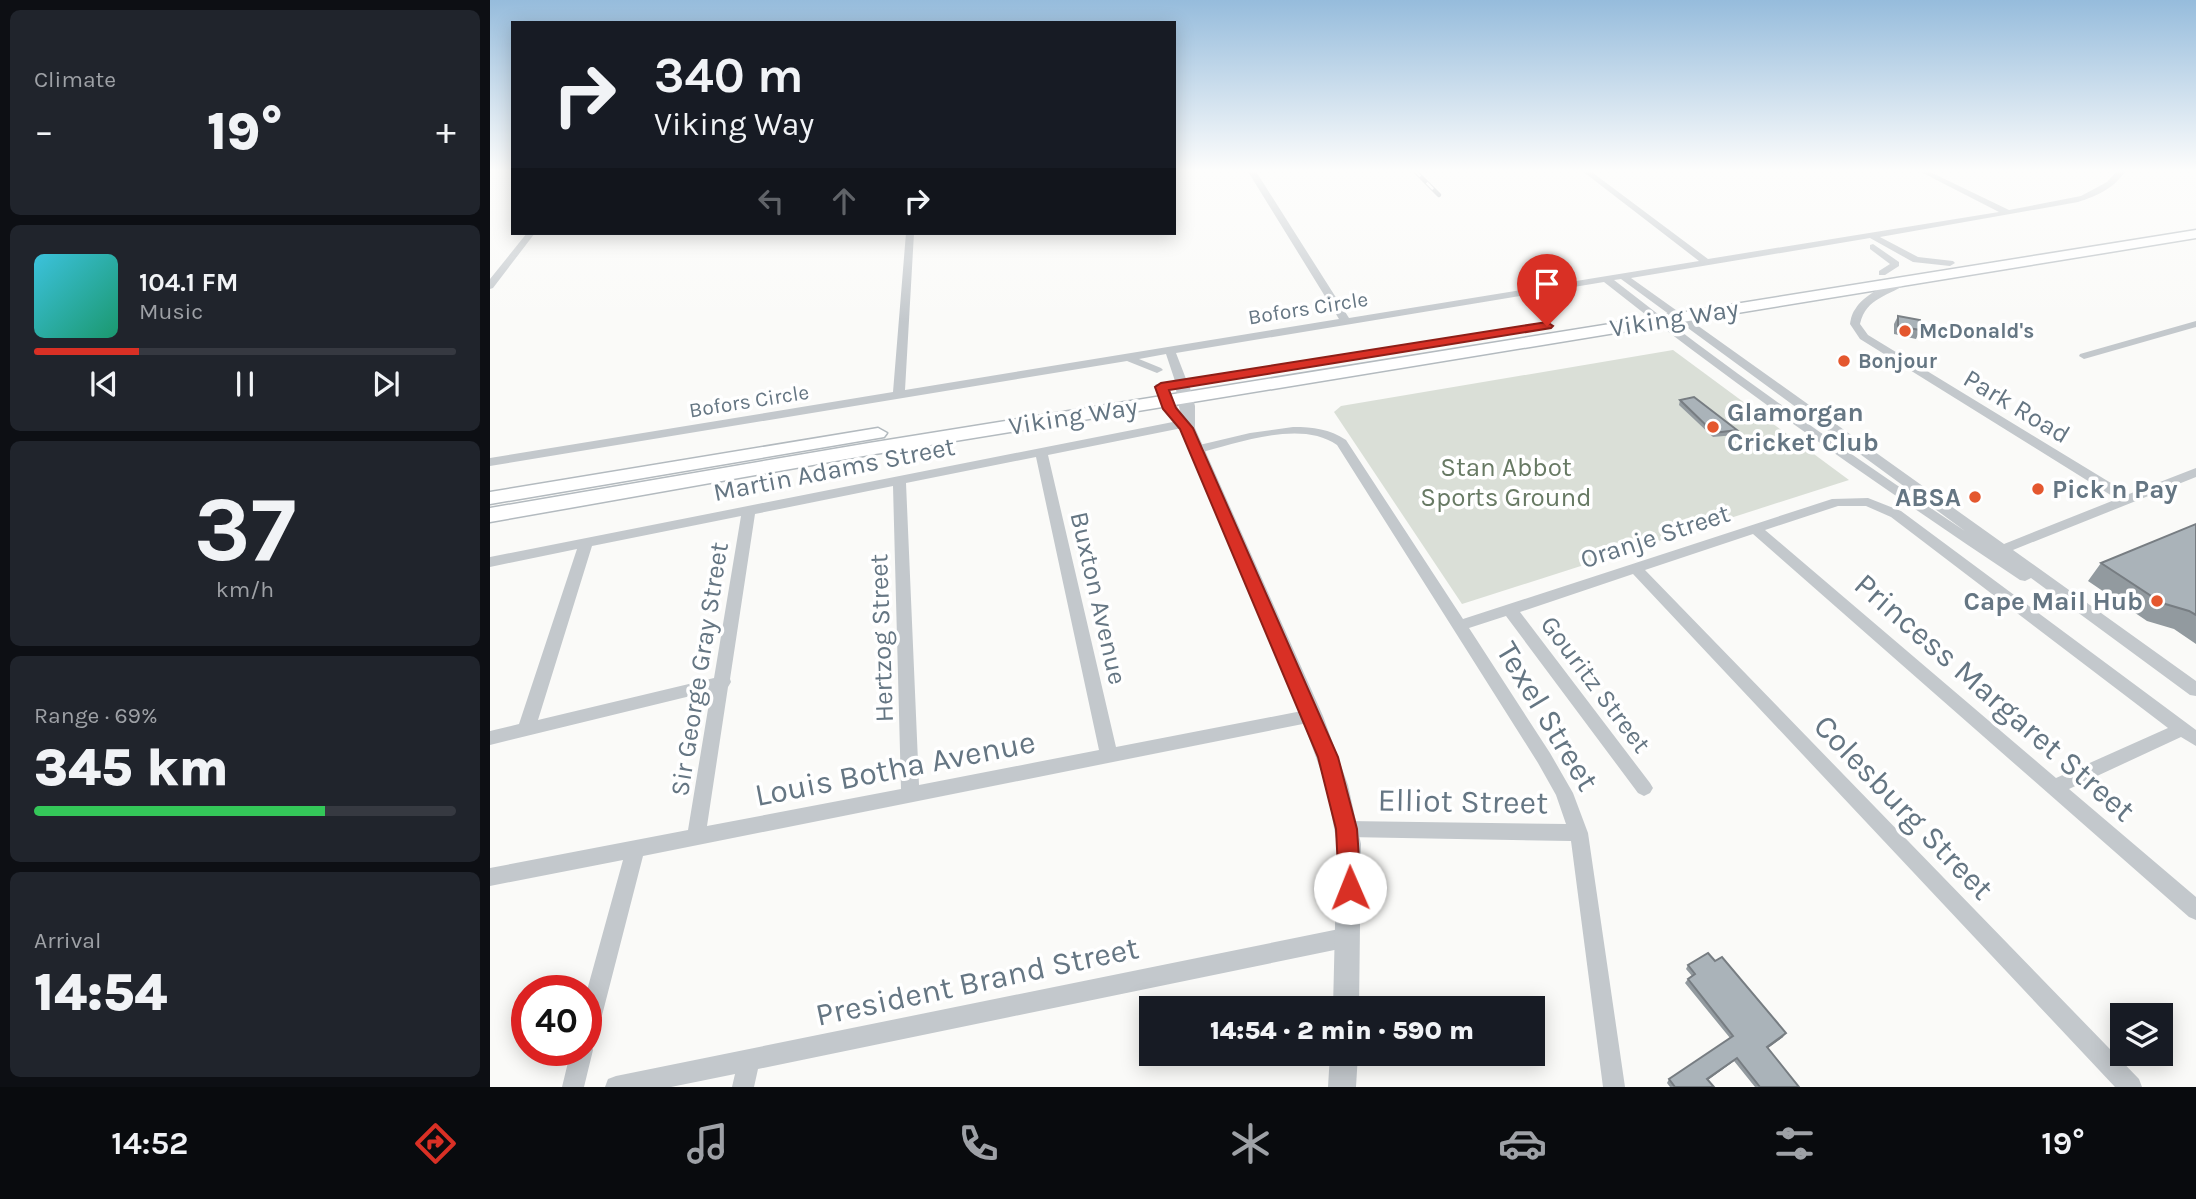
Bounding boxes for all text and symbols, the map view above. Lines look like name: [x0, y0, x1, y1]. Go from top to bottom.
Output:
text: 340 m: [654, 47, 804, 104]
icon: right: [539, 49, 630, 140]
text: Climate: [34, 66, 116, 93]
text: 19°: [207, 101, 283, 162]
text: Viking Way: [654, 106, 814, 143]
text: −: [34, 109, 54, 154]
text: +: [436, 109, 456, 154]
icon: left: [752, 182, 790, 220]
icon: ahead: [825, 182, 863, 220]
icon: right: [898, 182, 936, 220]
pin: [1517, 254, 1577, 326]
icon: arrive: [1528, 265, 1566, 303]
text: 104.1 FM: [139, 267, 239, 298]
street label: Bofors Circle: [1246, 287, 1370, 329]
street label: Viking Way: [1607, 293, 1741, 344]
text: Music: [139, 298, 203, 325]
place label: McDonald's: [1919, 319, 2034, 343]
marker: McDonald's: [1897, 323, 1913, 339]
place label: Bonjour: [1858, 349, 1938, 373]
marker: Bonjour: [1836, 353, 1852, 369]
street label: Park Road: [1958, 363, 2076, 450]
icon: previous: [85, 365, 123, 403]
icon: pause: [226, 365, 264, 403]
icon: next: [367, 365, 405, 403]
street label: Bofors Circle: [687, 380, 811, 422]
street label: Viking Way: [1006, 391, 1140, 442]
place label: Glamorgan Cricket Club: [1727, 397, 1879, 458]
marker: Glamorgan Cricket Club: [1705, 419, 1721, 435]
street label: Martin Adams Street: [711, 431, 958, 508]
park label: Stan Abbot Sports Ground: [1420, 452, 1592, 513]
place label: Pick n Pay: [2052, 474, 2178, 505]
text: 37: [194, 477, 296, 583]
marker: Pick n Pay: [2030, 481, 2046, 497]
place label: ABSA: [1895, 482, 1961, 513]
marker: ABSA: [1967, 489, 1983, 505]
street label: Oranje Street: [1577, 498, 1734, 575]
street label: Buxton Avenue: [1064, 509, 1133, 688]
street label: Sir George Gray Street: [664, 540, 735, 798]
street label: Hertzog Street: [863, 553, 900, 723]
street label: Princess Margaret Street: [1847, 566, 2142, 829]
text: km/h: [216, 576, 274, 603]
place label: Cape Mail Hub: [1964, 586, 2143, 617]
marker: Cape Mail Hub: [2149, 593, 2165, 609]
street label: Gouritz Street: [1534, 610, 1657, 759]
street label: Texel Street: [1489, 635, 1606, 797]
text: Range · 69%: [34, 702, 158, 729]
street label: Colesburg Street: [1806, 707, 2001, 907]
street label: Louis Botha Avenue: [752, 723, 1039, 814]
text: 345 km: [34, 737, 229, 798]
street label: Elliot Street: [1377, 782, 1549, 821]
position arrow: [1313, 851, 1387, 925]
text: Arrival: [34, 927, 101, 954]
street label: President Brand Street: [812, 929, 1142, 1034]
text: 14:54: [34, 962, 167, 1023]
speed limit sign: 40: [511, 975, 602, 1066]
map controls: [2110, 1003, 2173, 1066]
button: layers: [2110, 1003, 2173, 1066]
text: 14:54 · 2 min · 590 m: [1210, 1015, 1474, 1046]
icon: directions: [411, 1119, 460, 1168]
icon: music: [683, 1119, 732, 1168]
icon: phone: [954, 1119, 1003, 1168]
icon: climate: [1226, 1119, 1275, 1168]
icon: car: [1498, 1119, 1547, 1168]
icon: filters: [1770, 1119, 1819, 1168]
text: 14:52: [111, 1125, 188, 1162]
text: 19°: [2041, 1125, 2085, 1162]

